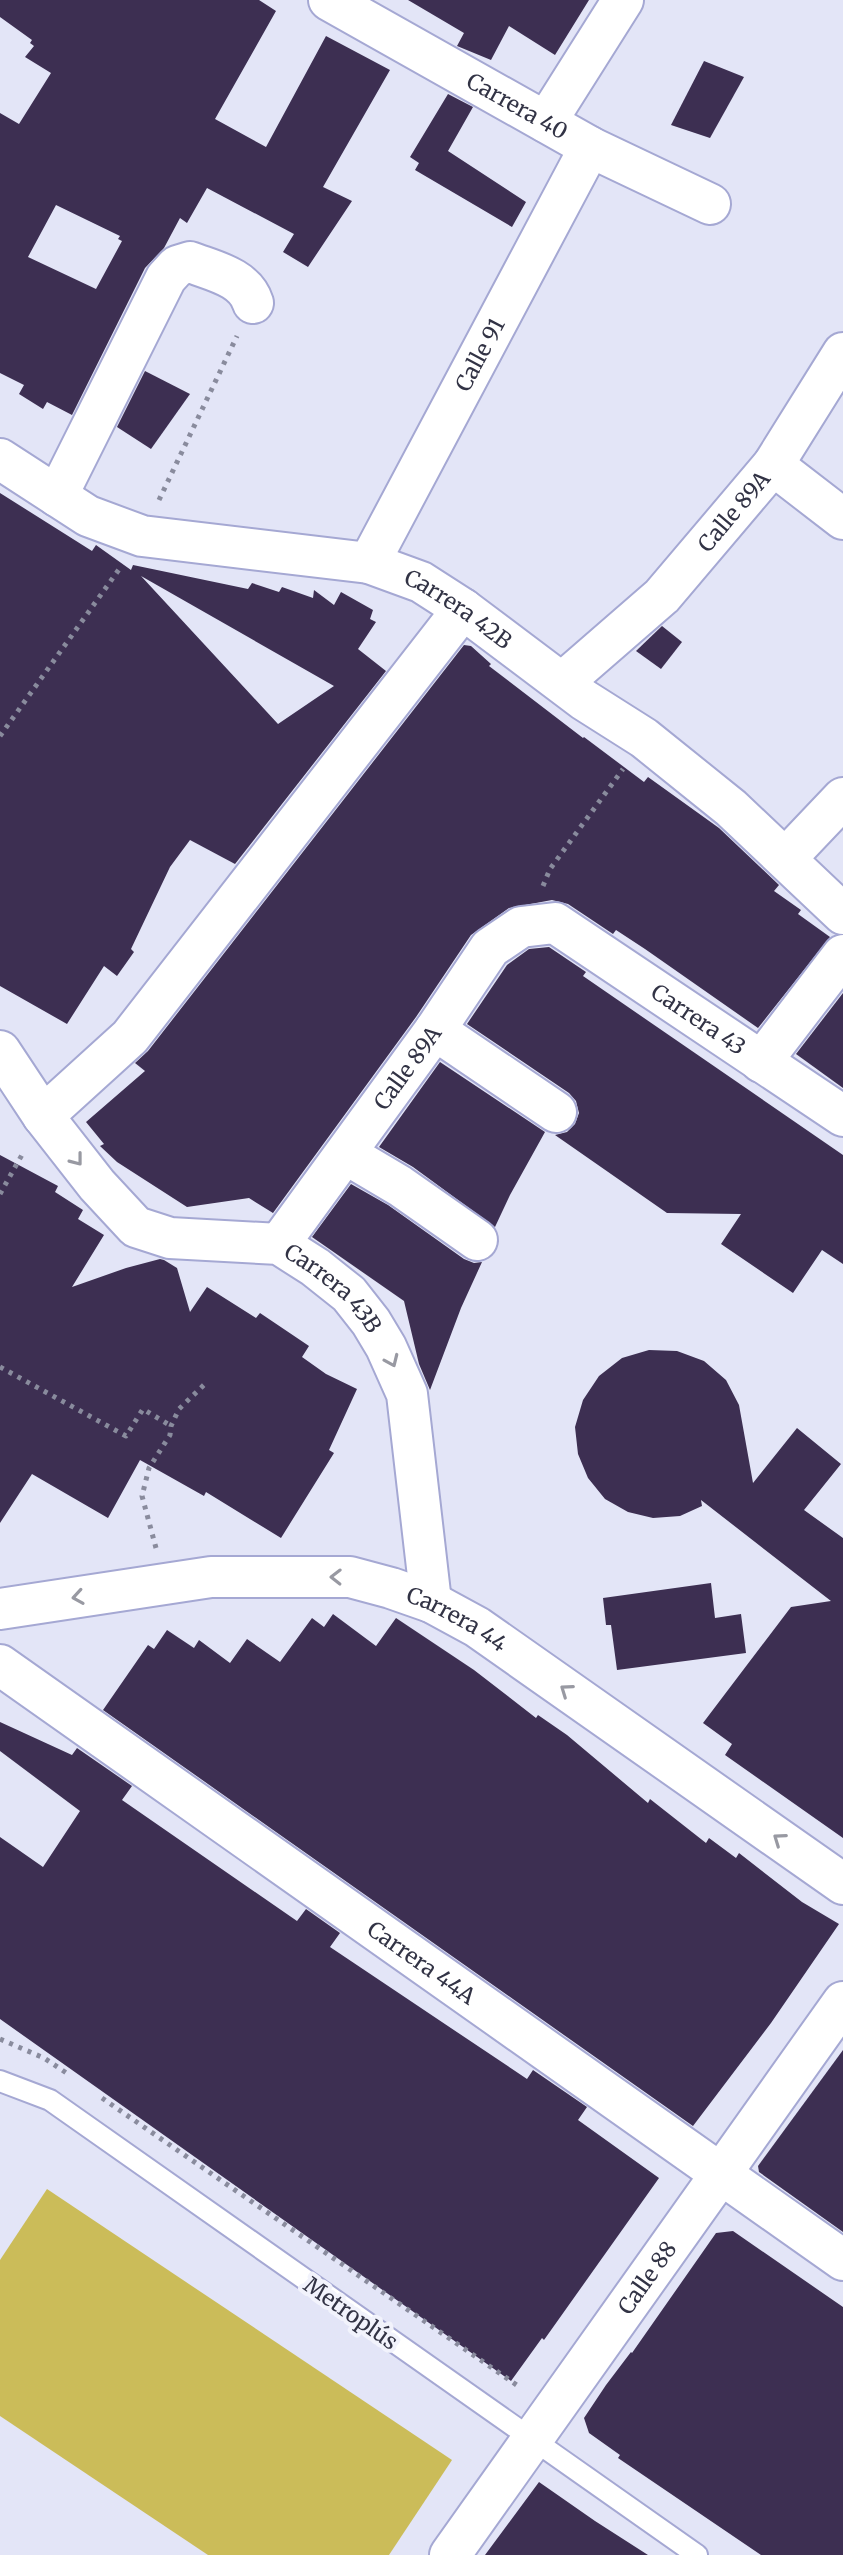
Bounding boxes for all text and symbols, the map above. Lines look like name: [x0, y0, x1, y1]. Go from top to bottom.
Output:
street label: Carrera 40: [462, 66, 573, 146]
street label: Calle 91: [449, 313, 511, 396]
street label: Calle 89A: [692, 465, 776, 558]
street label: Carrera 42B: [401, 563, 518, 655]
street label: Carrera 43: [646, 977, 751, 1061]
street label: Calle 89A: [367, 1020, 448, 1115]
one-way arrow: [68, 1151, 82, 1166]
street label: Carrera 43B: [279, 1237, 388, 1338]
one-way arrow: [382, 1353, 398, 1367]
one-way arrow: [329, 1568, 342, 1586]
street label: Carrera 44: [403, 1581, 513, 1658]
one-way arrow: [71, 1588, 85, 1605]
one-way arrow: [561, 1685, 575, 1700]
one-way arrow: [774, 1834, 788, 1849]
street label: Carrera 44A: [362, 1915, 482, 2011]
street label: Calle 88: [612, 2236, 682, 2320]
street label: Metroplús: [299, 2270, 403, 2356]

